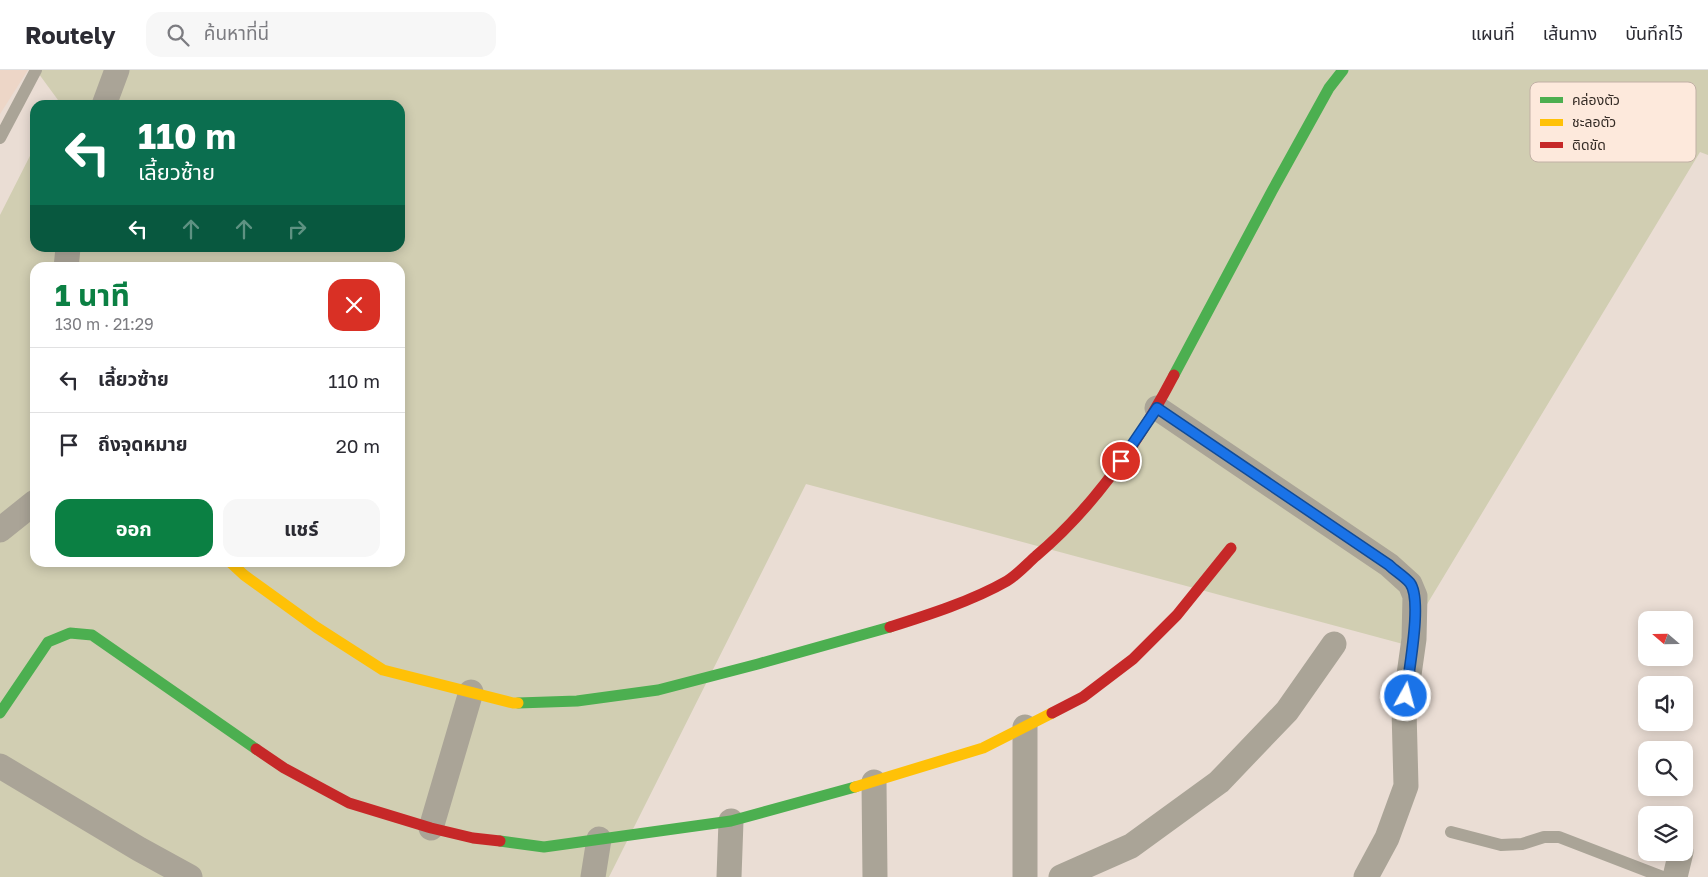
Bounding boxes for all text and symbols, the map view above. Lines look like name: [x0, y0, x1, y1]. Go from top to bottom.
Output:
search box: [146, 12, 496, 57]
text: Routely: [25, 20, 116, 49]
icon: search: [164, 21, 192, 49]
text: ค้นหาที่นี่: [204, 21, 269, 44]
text: แผนที่: [1471, 22, 1515, 44]
text: เส้นทาง: [1543, 22, 1597, 44]
text: บันทึกไว้: [1625, 22, 1683, 44]
legend: [1530, 82, 1696, 162]
text: คล่องตัว: [1572, 91, 1620, 108]
text: ชะลอตัว: [1572, 113, 1616, 130]
text: 110 m: [138, 115, 236, 157]
icon: left: [55, 120, 120, 185]
text: ติดขัด: [1572, 136, 1606, 153]
text: เลี้ยวซ้าย: [138, 158, 215, 185]
icon: left: [124, 215, 152, 243]
icon: ahead: [177, 215, 205, 243]
icon: ahead: [230, 215, 258, 243]
icon: right: [283, 215, 311, 243]
text: 1 นาที: [55, 277, 130, 313]
button: close: [328, 279, 380, 331]
text: 130 m · 21:29: [55, 314, 154, 334]
icon: left: [55, 366, 83, 394]
text: เลี้ยวซ้าย: [98, 367, 169, 390]
text: 110 m: [328, 369, 380, 392]
icon: arrive: [55, 431, 83, 459]
text: ถึงจุดหมาย: [98, 432, 188, 455]
text: 20 m: [336, 434, 380, 457]
pin: [1100, 440, 1142, 482]
icon: arrive: [1107, 447, 1135, 475]
button: ออก: [55, 499, 213, 557]
button: แชร์: [223, 499, 380, 557]
north arrow: [1638, 611, 1692, 666]
map controls: [1638, 611, 1693, 861]
position arrow: [1379, 669, 1431, 721]
button: sound: [1638, 676, 1693, 731]
button: search: [1638, 741, 1693, 796]
button: layers: [1638, 806, 1693, 861]

